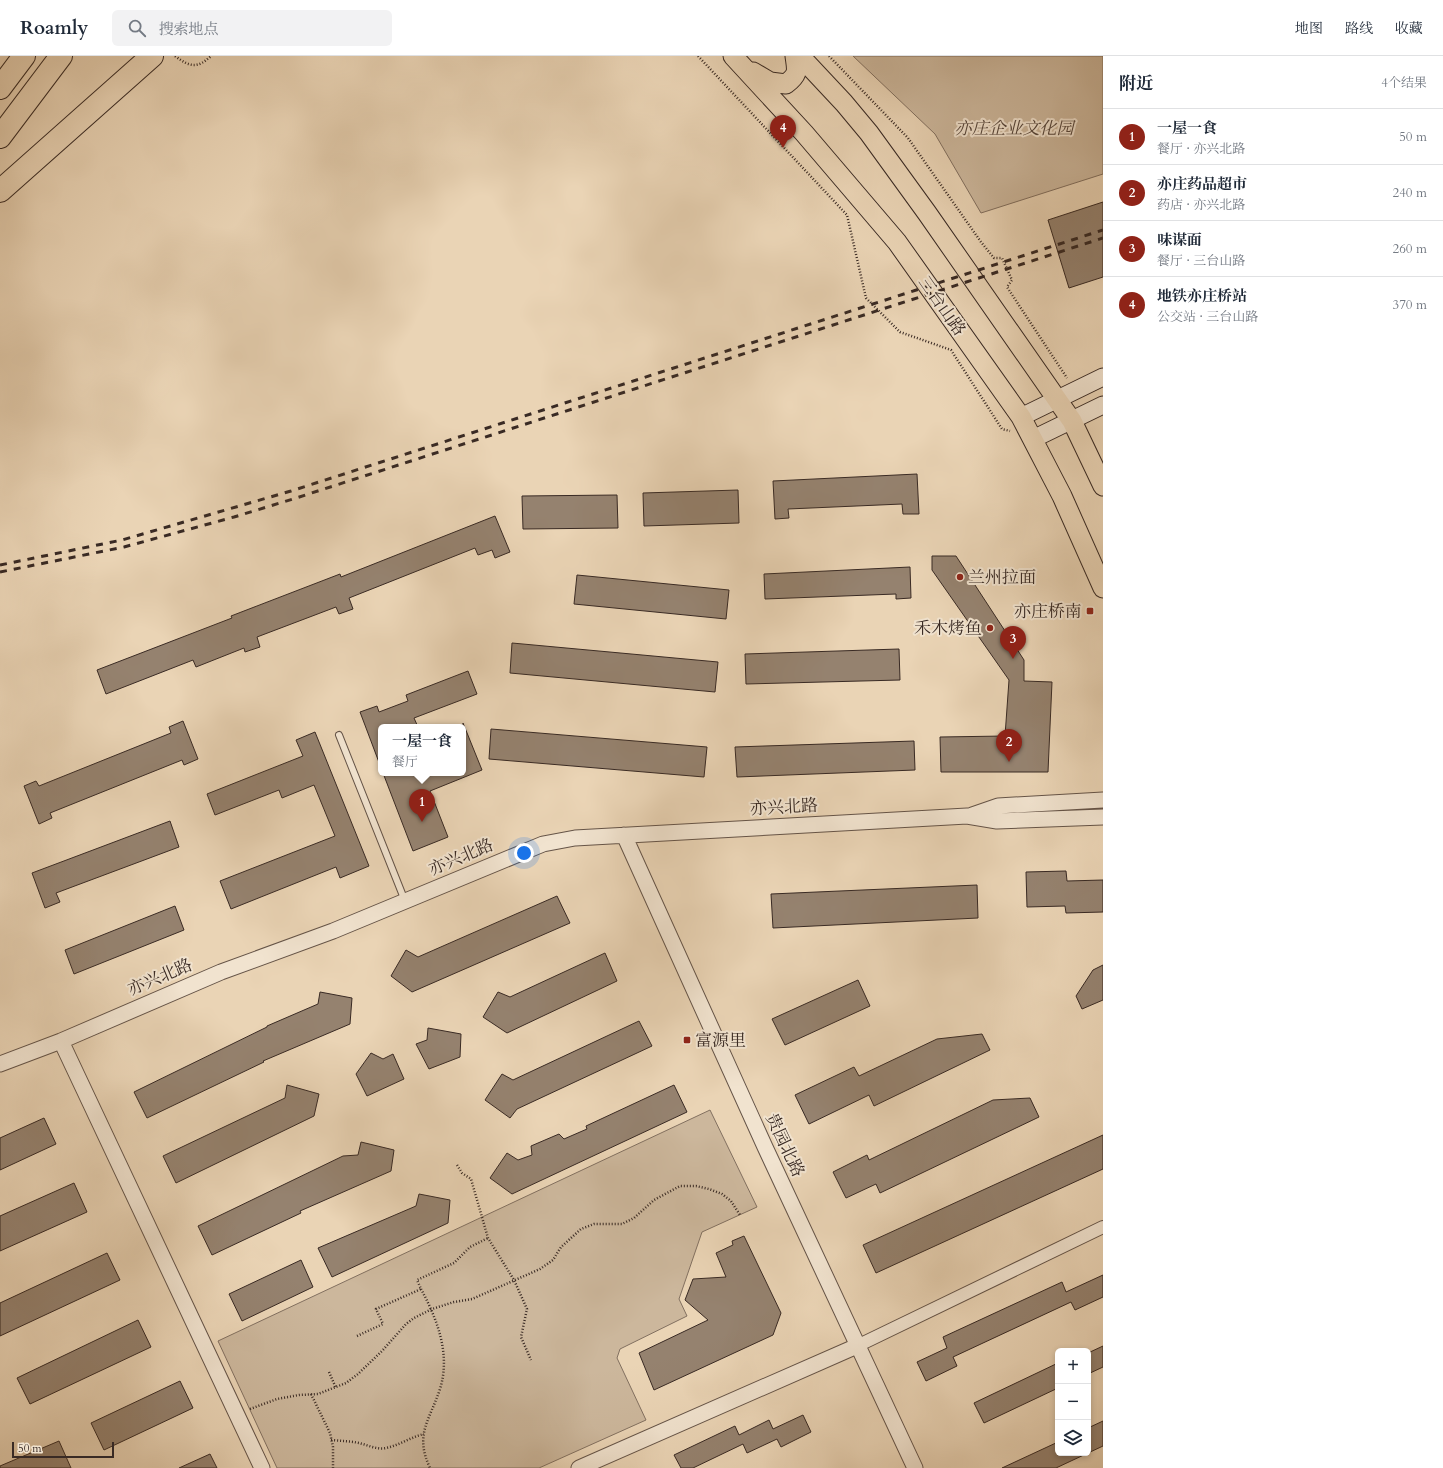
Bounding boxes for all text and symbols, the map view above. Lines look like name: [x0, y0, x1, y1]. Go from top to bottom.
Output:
search box: [112, 10, 392, 46]
text: Roamly: [20, 15, 88, 41]
icon: search: [126, 17, 148, 39]
text: 搜索地点: [158, 19, 218, 39]
text: 地图: [1295, 19, 1323, 38]
text: 路线: [1345, 19, 1373, 38]
text: 收藏: [1395, 19, 1423, 38]
text: 附近: [1119, 72, 1153, 95]
text: 4个结果: [1381, 74, 1427, 92]
pin: 4: [770, 115, 796, 148]
park label: 亦庄企业文化园: [955, 117, 1076, 140]
text: 一屋一食: [1157, 118, 1217, 138]
text: 1: [1129, 128, 1135, 146]
text: 50 m: [1399, 128, 1427, 146]
text: 餐厅 · 亦兴北路: [1157, 140, 1245, 158]
text: 亦庄药品超市: [1157, 174, 1247, 194]
text: 2: [1129, 184, 1135, 202]
text: 240 m: [1393, 184, 1427, 202]
text: 药店 · 亦兴北路: [1157, 196, 1245, 214]
text: 味谋面: [1157, 230, 1202, 250]
text: 3: [1129, 240, 1135, 258]
text: 260 m: [1393, 240, 1427, 258]
text: 餐厅 · 三台山路: [1157, 252, 1245, 270]
street label: 三台山路: [913, 272, 971, 340]
text: 地铁亦庄桥站: [1157, 286, 1247, 306]
text: 4: [1129, 296, 1135, 314]
text: 370 m: [1393, 296, 1427, 314]
text: 公交站 · 三台山路: [1157, 308, 1258, 326]
place label: 兰州拉面: [968, 566, 1036, 589]
marker: 兰州拉面: [955, 572, 965, 582]
place label: 亦庄桥南: [1014, 600, 1082, 623]
marker: 亦庄桥南: [1085, 606, 1095, 616]
place label: 禾木烤鱼: [914, 617, 982, 640]
marker: 禾木烤鱼: [985, 623, 995, 633]
pin: 3: [1000, 626, 1026, 659]
popup: [378, 724, 466, 776]
pin: 2: [996, 729, 1022, 762]
text: 一屋一食: [392, 731, 452, 751]
text: 餐厅: [392, 753, 418, 771]
pin: 1: [409, 789, 435, 822]
street label: 亦兴北路: [749, 794, 819, 820]
street label: 亦兴北路: [425, 833, 497, 881]
your location: [514, 843, 534, 863]
street label: 亦兴北路: [124, 953, 196, 1001]
place label: 富源里: [695, 1029, 746, 1052]
marker: 富源里: [682, 1035, 692, 1045]
street label: 贵园北路: [760, 1109, 810, 1181]
map controls: [1055, 1348, 1091, 1456]
button: +: [1055, 1348, 1091, 1384]
button: −: [1055, 1384, 1091, 1420]
button: layers: [1055, 1420, 1091, 1456]
scale bar: [12, 1440, 114, 1459]
text: 50 m: [18, 1441, 42, 1456]

